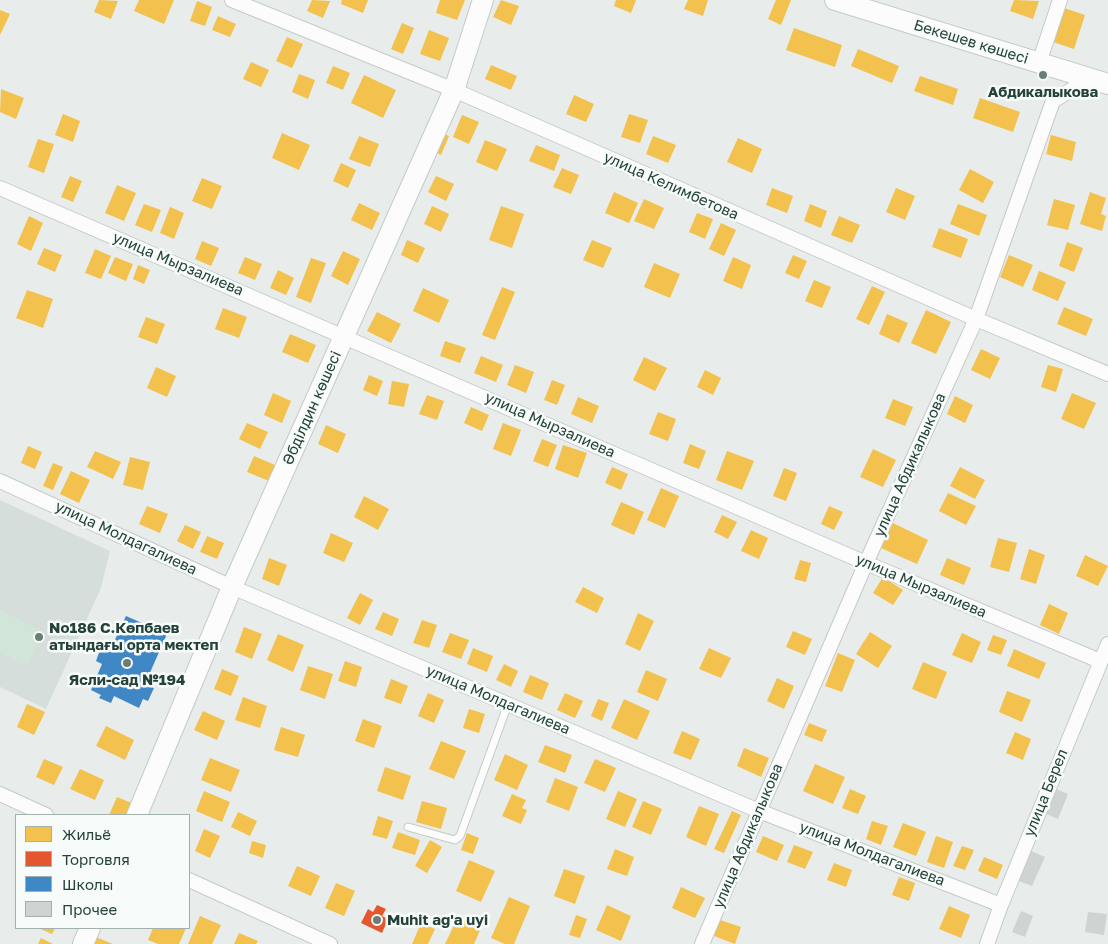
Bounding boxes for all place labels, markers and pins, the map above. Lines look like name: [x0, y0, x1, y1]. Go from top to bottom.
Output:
marker: Абдикалыкова: [1037, 69, 1049, 81]
place label: Абдикалыкова: [988, 83, 1098, 101]
place label: No186 С.Көпбаев атындағы орта мектеп: [49, 619, 218, 654]
marker: No186 С.Көпбаев атындағы орта мектеп: [33, 631, 45, 643]
marker: Ясли-сад №194: [121, 657, 133, 669]
place label: Ясли-сад №194: [69, 671, 185, 689]
place label: Muhit ag'a uyi: [387, 911, 488, 929]
marker: Muhit ag'a uyi: [371, 914, 383, 926]

